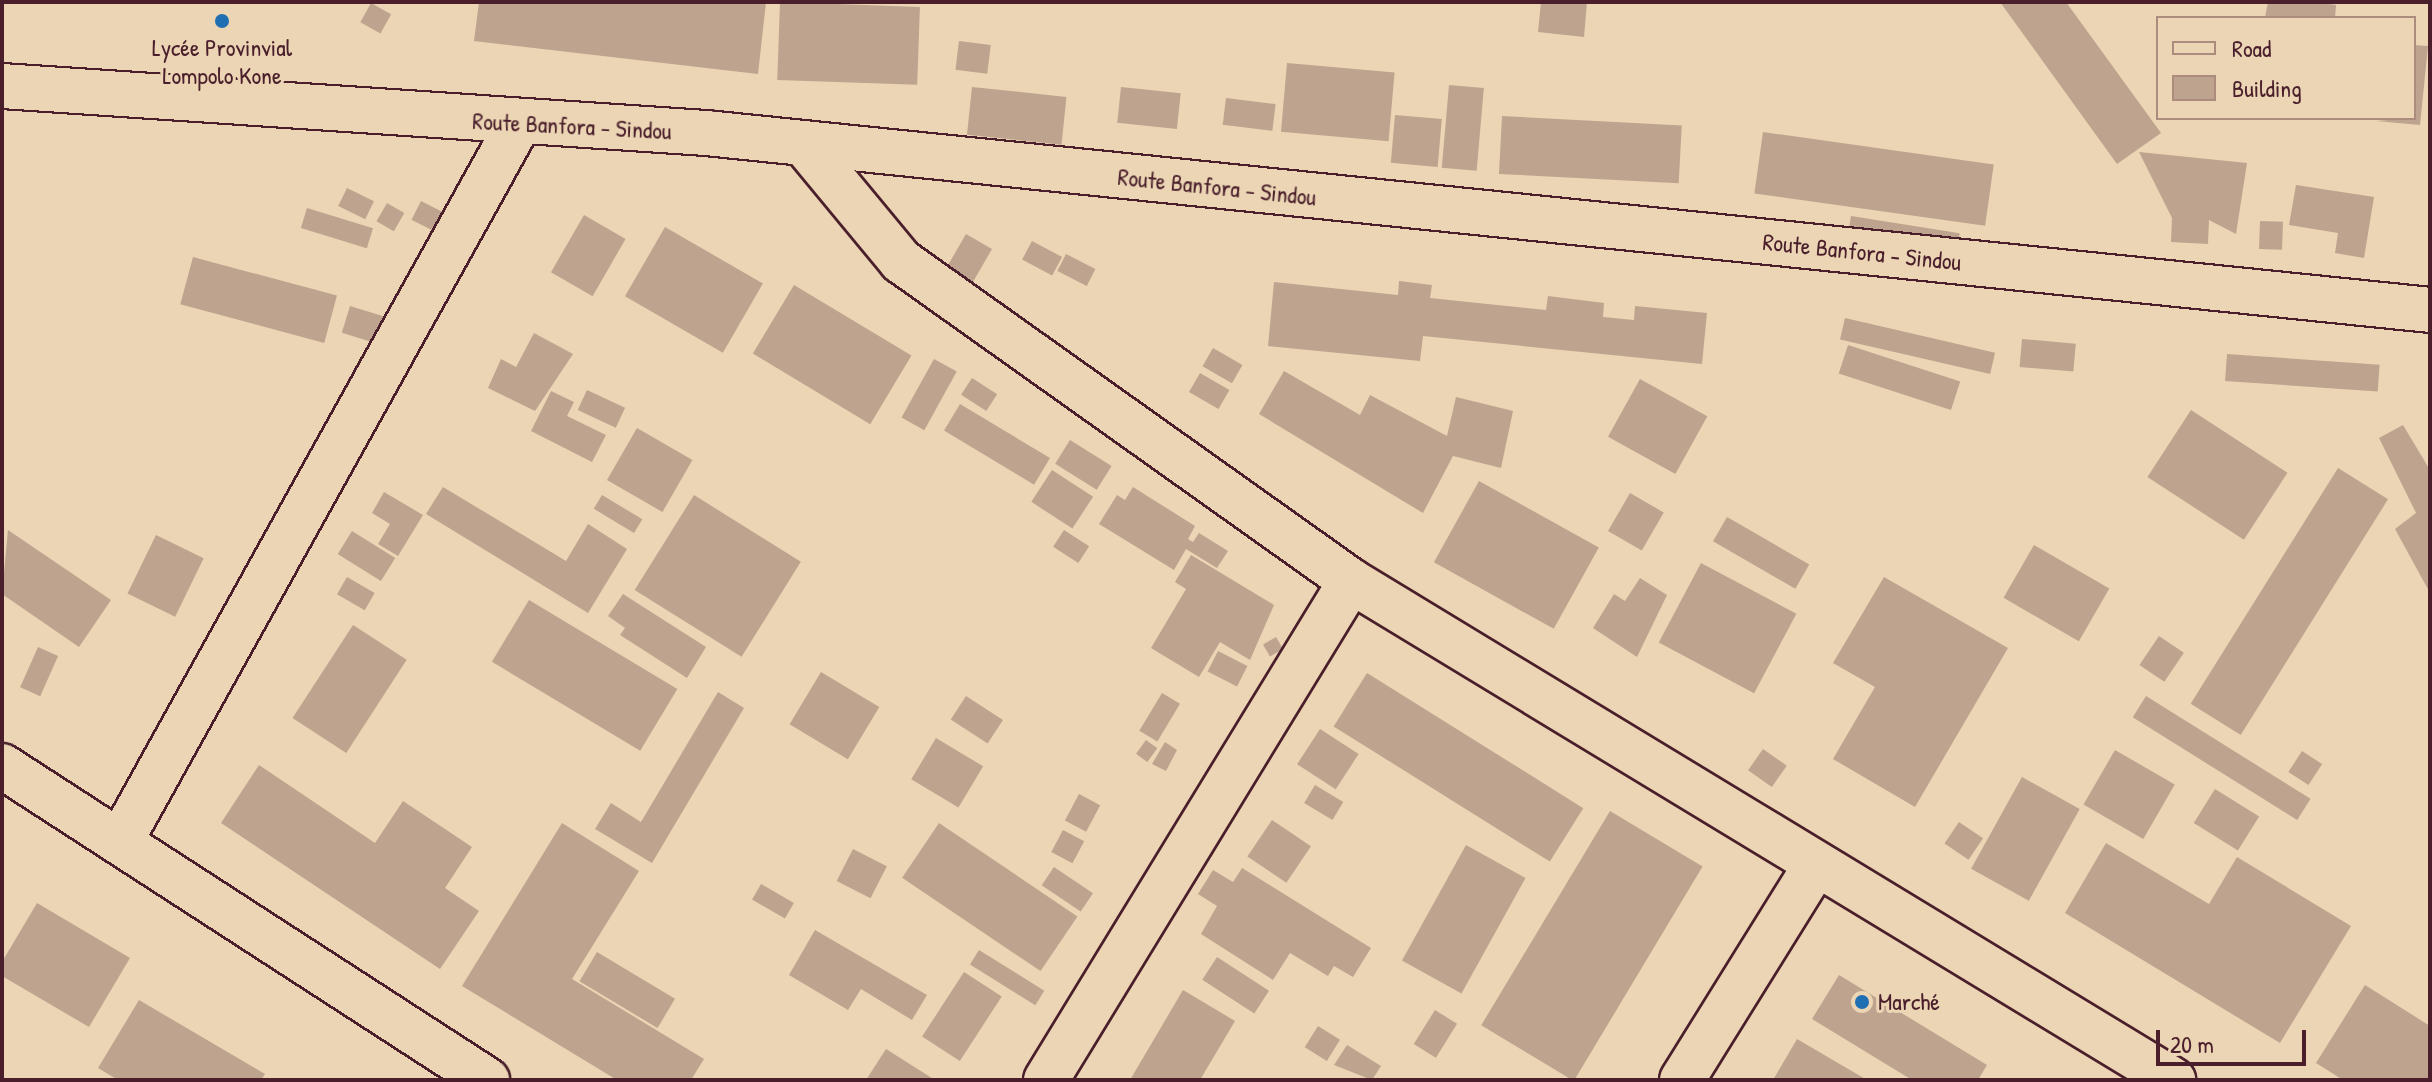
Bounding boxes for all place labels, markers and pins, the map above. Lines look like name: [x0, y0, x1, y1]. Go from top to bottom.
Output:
marker: Lycée Provinvial Lompolo Kone: [213, 12, 231, 30]
place label: Lycée Provinvial Lompolo Kone: [152, 34, 292, 90]
place label: Marché: [1878, 988, 1940, 1016]
marker: Marché: [1853, 993, 1871, 1011]

